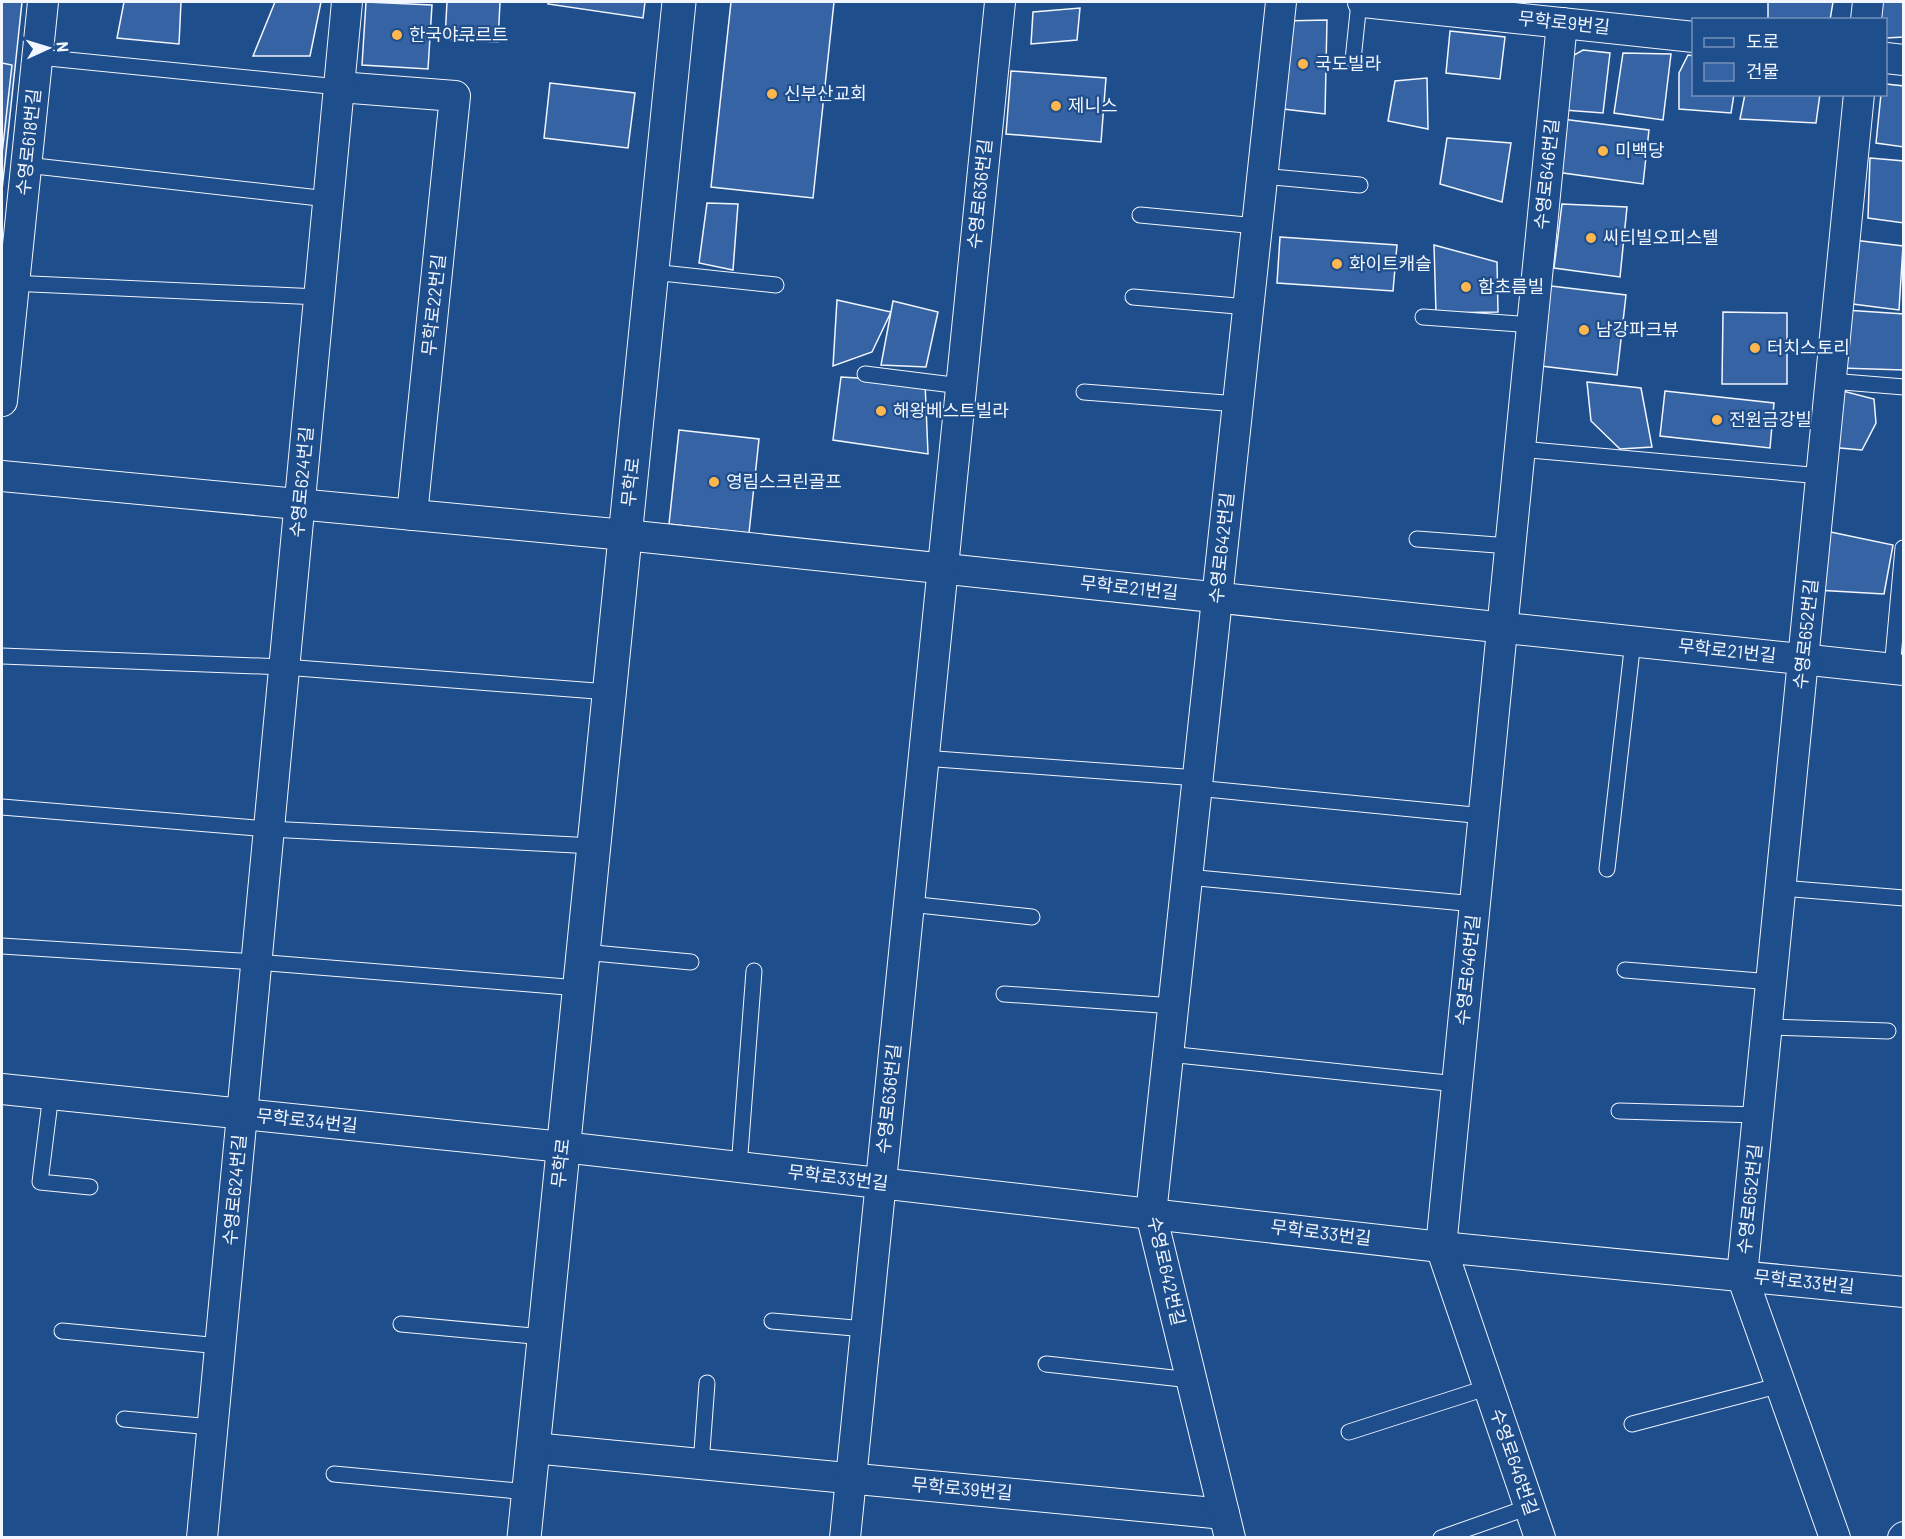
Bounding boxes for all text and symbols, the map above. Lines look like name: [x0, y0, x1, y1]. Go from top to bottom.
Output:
street label: 무학로9번길: [1517, 6, 1611, 38]
north arrow: [18, 18, 78, 78]
legend: [1692, 18, 1887, 96]
place label: 한국야쿠르트: [409, 23, 508, 45]
marker: 한국야쿠르트: [390, 28, 404, 42]
text: 도로: [1746, 30, 1779, 52]
text: N: [54, 41, 73, 53]
place label: 국도빌라: [1315, 52, 1382, 74]
marker: 국도빌라: [1296, 57, 1310, 71]
text: 건물: [1746, 60, 1779, 82]
place label: 신부산교회: [784, 82, 867, 104]
street label: 수영로618번길: [11, 87, 45, 196]
marker: 신부산교회: [765, 87, 779, 101]
place label: 제니스: [1068, 94, 1118, 116]
marker: 제니스: [1049, 99, 1063, 113]
street label: 수영로646번길: [1529, 117, 1563, 230]
street label: 수영로636번길: [962, 138, 996, 250]
place label: 미백당: [1615, 139, 1665, 161]
marker: 미백당: [1596, 144, 1610, 158]
place label: 씨티빌오피스텔: [1603, 226, 1719, 248]
marker: 씨티빌오피스텔: [1584, 231, 1598, 245]
place label: 화이트캐슬: [1349, 252, 1432, 274]
street label: 무학로22번길: [417, 253, 449, 357]
marker: 화이트캐슬: [1330, 257, 1344, 271]
place label: 함초름빌: [1478, 275, 1544, 297]
marker: 함초름빌: [1459, 280, 1473, 294]
place label: 남강파크뷰: [1596, 318, 1679, 340]
marker: 남강파크뷰: [1577, 323, 1591, 337]
place label: 터치스토리: [1767, 336, 1850, 358]
marker: 터치스토리: [1748, 341, 1762, 355]
place label: 해왕베스트빌라: [893, 399, 1009, 421]
marker: 해왕베스트빌라: [874, 404, 888, 418]
place label: 전원금강빌: [1729, 408, 1812, 430]
marker: 전원금강빌: [1710, 413, 1724, 427]
street label: 수영로624번길: [285, 425, 317, 538]
street label: 무학로: [616, 456, 644, 508]
place label: 영림스크린골프: [726, 470, 842, 492]
marker: 영림스크린골프: [707, 475, 721, 489]
street label: 수영로642번길: [1204, 491, 1238, 605]
street label: 무학로21번길: [1079, 571, 1179, 603]
street label: 수영로652번길: [1788, 578, 1822, 690]
street label: 무학로21번길: [1677, 634, 1777, 666]
street label: 수영로646번길: [1450, 913, 1484, 1026]
street label: 수영로636번길: [871, 1043, 905, 1155]
street label: 무학로34번길: [255, 1104, 359, 1136]
street label: 수영로624번길: [218, 1133, 250, 1246]
street label: 무학로: [546, 1137, 574, 1189]
street label: 수영로652번길: [1732, 1143, 1766, 1255]
street label: 무학로33번길: [786, 1160, 890, 1194]
street label: 수영로642번길: [1144, 1214, 1190, 1328]
street label: 무학로33번길: [1269, 1215, 1373, 1249]
street label: 무학로33번길: [1753, 1265, 1856, 1297]
street label: 수영로646번길: [1486, 1405, 1543, 1518]
street label: 무학로39번길: [911, 1473, 1014, 1503]

